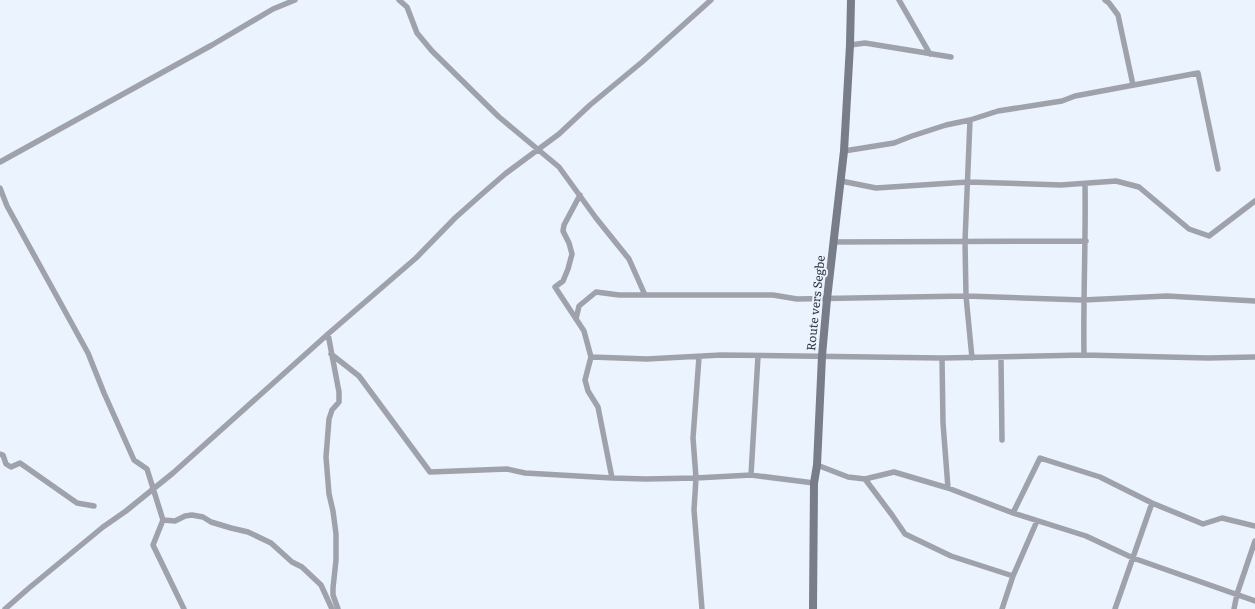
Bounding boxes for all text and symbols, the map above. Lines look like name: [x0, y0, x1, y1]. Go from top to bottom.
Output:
street label: Route vers Segbe: [801, 254, 829, 352]

